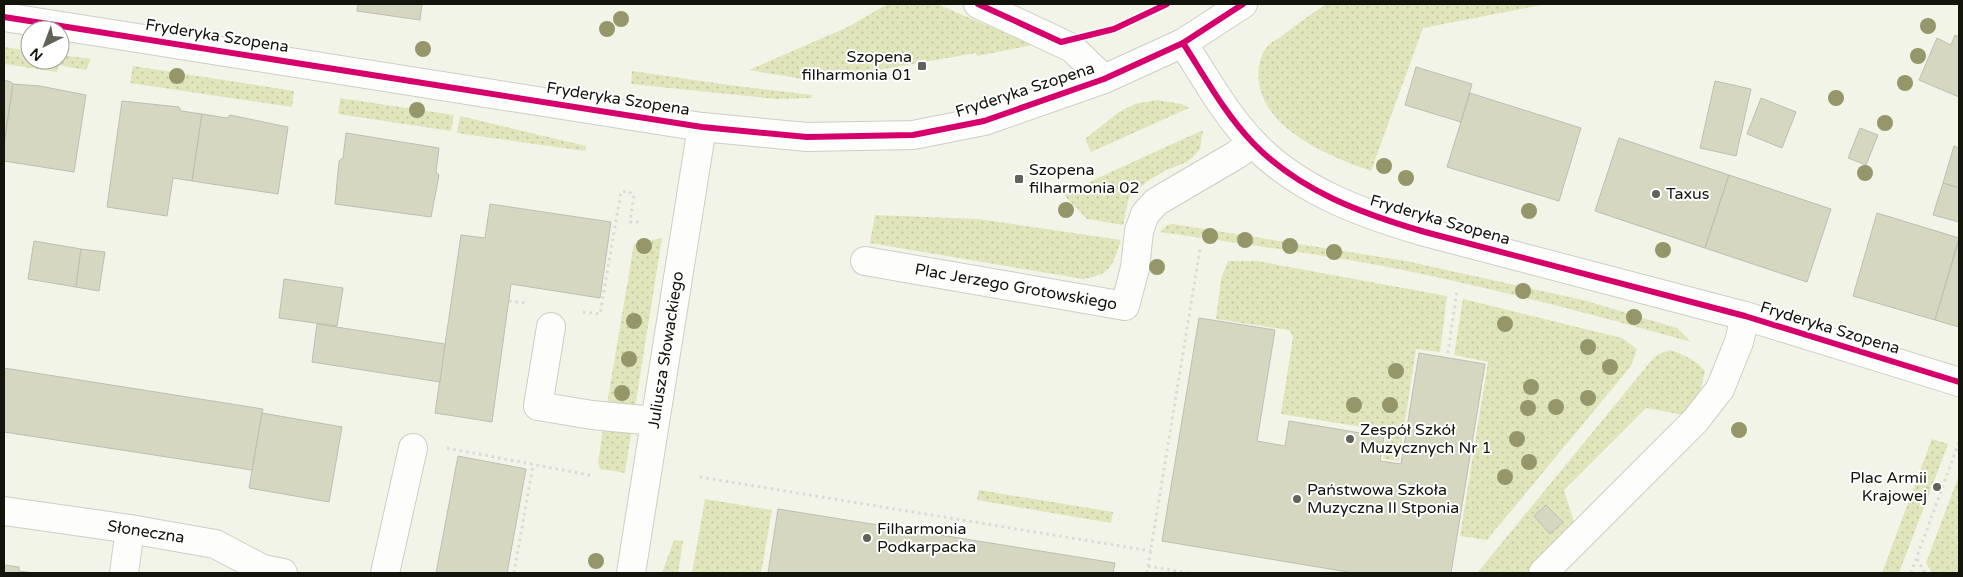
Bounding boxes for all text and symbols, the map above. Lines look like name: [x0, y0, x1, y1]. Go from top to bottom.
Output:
street label: Fryderyka Szopena: [144, 15, 290, 57]
north arrow: [20, 20, 70, 70]
text: N: [27, 44, 47, 64]
place label: Szopena filharmonia 01: [802, 47, 912, 85]
street label: Fryderyka Szopena: [953, 58, 1097, 122]
marker: Szopena filharmonia 01: [916, 60, 928, 72]
street label: Fryderyka Szopena: [545, 78, 691, 120]
place label: Szopena filharmonia 02: [1029, 160, 1139, 198]
marker: Szopena filharmonia 02: [1013, 173, 1025, 185]
place label: Taxus: [1666, 184, 1710, 204]
marker: Taxus: [1650, 188, 1662, 200]
street label: Fryderyka Szopena: [1368, 190, 1512, 250]
street label: Plac Jerzego Grotowskiego: [913, 259, 1119, 315]
street label: Juliusza Słowackiego: [644, 270, 688, 430]
street label: Fryderyka Szopena: [1758, 297, 1902, 359]
place label: Zespół Szkół Muzycznych Nr 1: [1360, 420, 1491, 458]
marker: Zespół Szkół Muzycznych Nr 1: [1344, 433, 1356, 445]
place label: Plac Armii Krajowej: [1850, 468, 1927, 506]
place label: Państwowa Szkoła Muzyczna II Stponia: [1307, 480, 1459, 518]
marker: Plac Armii Krajowej: [1931, 481, 1943, 493]
marker: Państwowa Szkoła Muzyczna II Stponia: [1291, 493, 1303, 505]
street label: Słoneczna: [106, 516, 186, 548]
place label: Filharmonia Podkarpacka: [877, 519, 976, 557]
marker: Filharmonia Podkarpacka: [861, 532, 873, 544]

